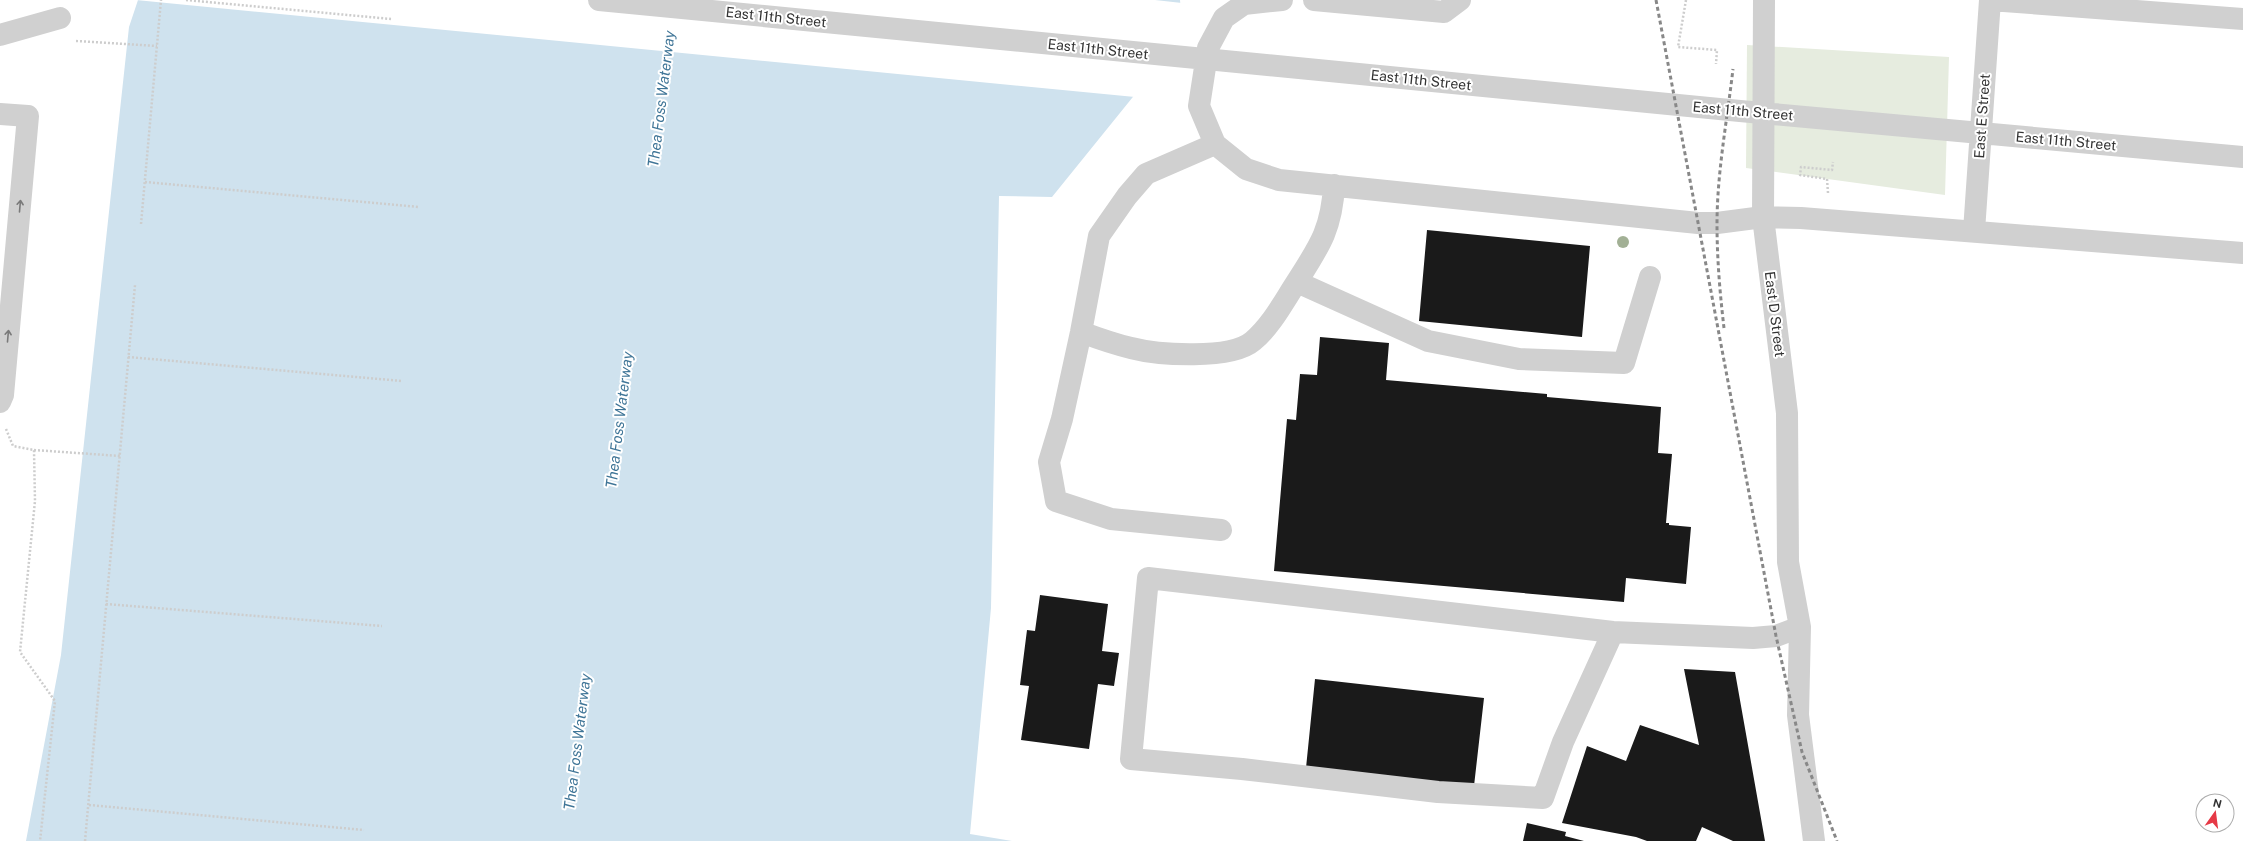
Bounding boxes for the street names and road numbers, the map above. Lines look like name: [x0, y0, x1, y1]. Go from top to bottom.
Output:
street label: East 11th Street: [725, 4, 827, 30]
street label: East 11th Street: [1047, 36, 1149, 62]
street label: East 11th Street: [1370, 67, 1472, 93]
street label: East E Street: [1971, 73, 1993, 159]
street label: East 11th Street: [1692, 99, 1794, 123]
street label: East 11th Street: [2015, 129, 2117, 153]
street label: East D Street: [1762, 270, 1788, 358]

